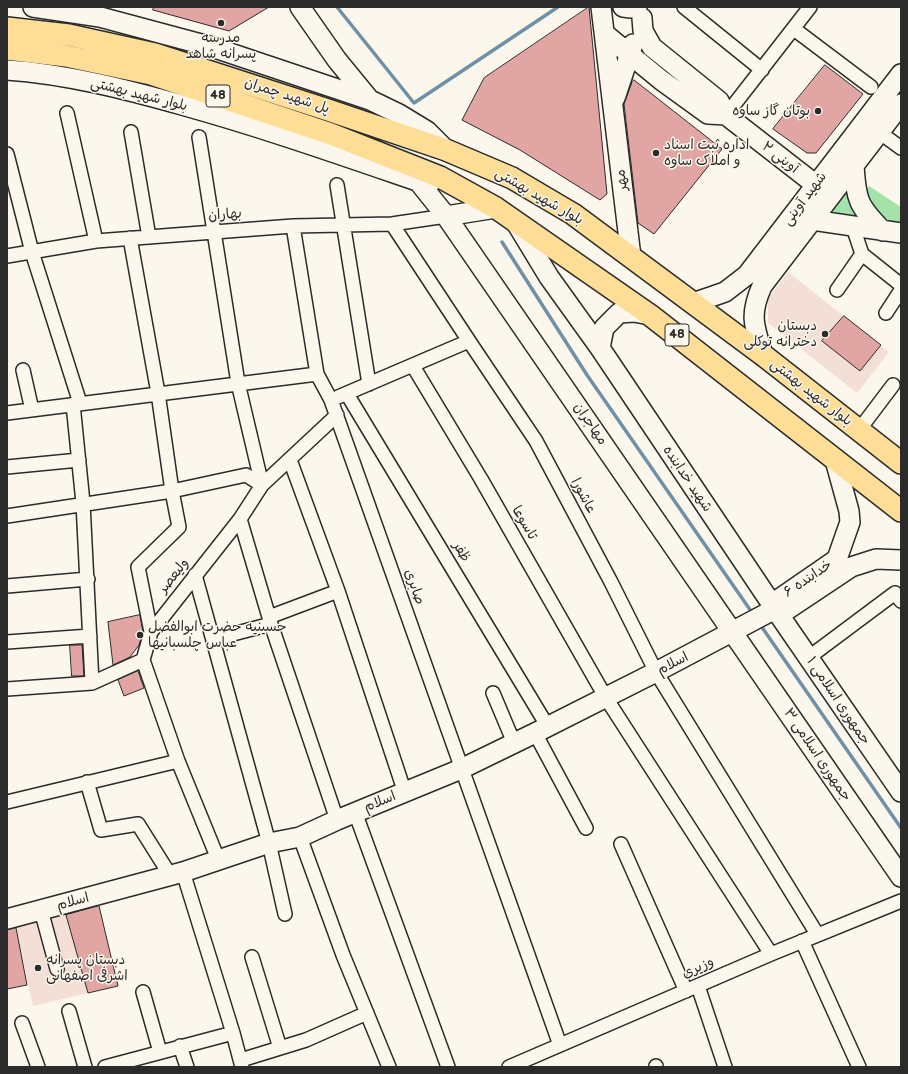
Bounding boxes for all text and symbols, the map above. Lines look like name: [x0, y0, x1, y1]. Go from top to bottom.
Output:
marker: مدرسه پسرانه شاهد: [216, 18, 226, 28]
place label: مدرسه پسرانه شاهد: [186, 30, 256, 62]
street label: پل شهید چمران: [242, 74, 332, 118]
street label: بلوار شهید بهشتی: [89, 75, 189, 115]
road number: 48: [206, 85, 230, 107]
place label: بوتان گاز ساوه: [732, 103, 810, 119]
marker: بوتان گاز ساوه: [813, 106, 823, 116]
place label: اداره ثبت اسناد و املاک ساوه: [664, 137, 749, 170]
street label: ۲ آوینی: [758, 138, 802, 178]
marker: اداره ثبت اسناد و املاک ساوه: [651, 148, 661, 158]
street label: بلوار شهید بهشتی: [492, 165, 586, 229]
street label: مهر: [612, 168, 632, 192]
street label: شهید آوینی: [779, 169, 831, 229]
street label: بهاران: [208, 205, 242, 225]
place label: دبستان دخترانه توکلی: [744, 318, 817, 350]
road number: 48: [665, 324, 689, 346]
marker: دبستان دخترانه توکلی: [820, 329, 830, 339]
street label: بلوار شهید بهشتی: [767, 356, 855, 430]
street label: مهاجران: [569, 400, 611, 448]
street label: شهید خدابنده: [659, 443, 715, 515]
street label: عاشورا: [567, 476, 599, 516]
street label: تاسوعا: [508, 503, 540, 543]
street label: ظفر: [448, 539, 474, 565]
street label: ولیعصر: [155, 555, 193, 597]
street label: خدابنده ۶: [781, 557, 835, 601]
street label: صابری: [400, 567, 428, 607]
place label: حسینیه حضرت ابوالفضل عباس چلسبانیها: [148, 619, 287, 652]
marker: حسینیه حضرت ابوالفضل عباس چلسبانیها: [135, 630, 145, 640]
street label: اسلام: [654, 649, 692, 679]
street label: جمهوری اسلامی ۱: [802, 654, 874, 748]
street label: جمهوری اسلامی ۳: [780, 705, 854, 805]
street label: اسلام: [362, 788, 398, 816]
street label: اسلام: [55, 890, 91, 914]
place label: دبستان پسرانه اشرفی اصفهانی: [46, 952, 128, 984]
street label: وزیری: [679, 954, 717, 982]
marker: دبستان پسرانه اشرفی اصفهانی: [33, 963, 43, 973]

